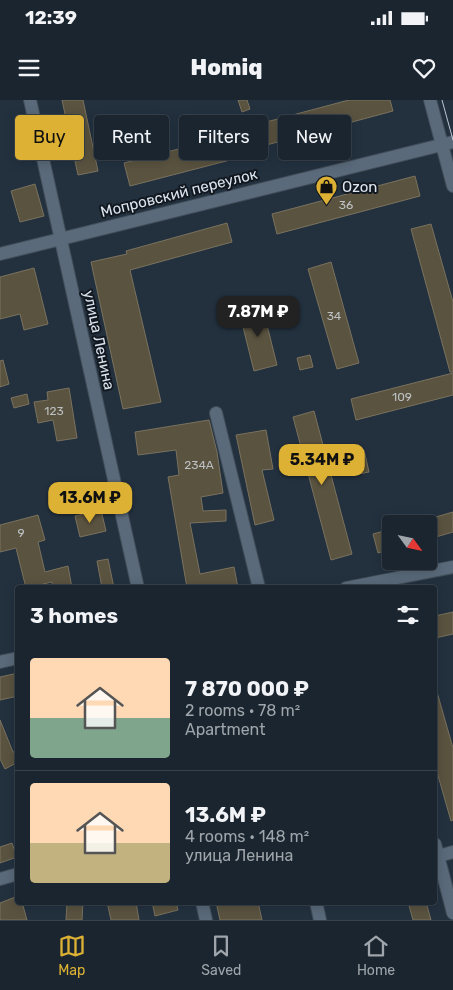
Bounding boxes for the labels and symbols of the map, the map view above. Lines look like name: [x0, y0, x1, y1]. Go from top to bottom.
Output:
street label: Мопровский переулок: [99, 165, 259, 221]
shop icon: Ozon: [314, 175, 338, 206]
place label: Ozon: [342, 178, 377, 196]
house number: 36: [339, 198, 353, 212]
street label: улица Ленина: [80, 288, 118, 392]
pin: 7.87M ₽: [212, 296, 304, 338]
house number: 34: [327, 309, 342, 323]
house number: 109: [392, 390, 412, 404]
house number: 123: [44, 404, 64, 418]
pin: 5.34M ₽: [276, 444, 368, 486]
house number: 234А: [184, 458, 214, 472]
pin: 13.6M ₽: [44, 482, 136, 524]
north arrow: [382, 515, 438, 570]
house number: 9: [17, 526, 25, 540]

